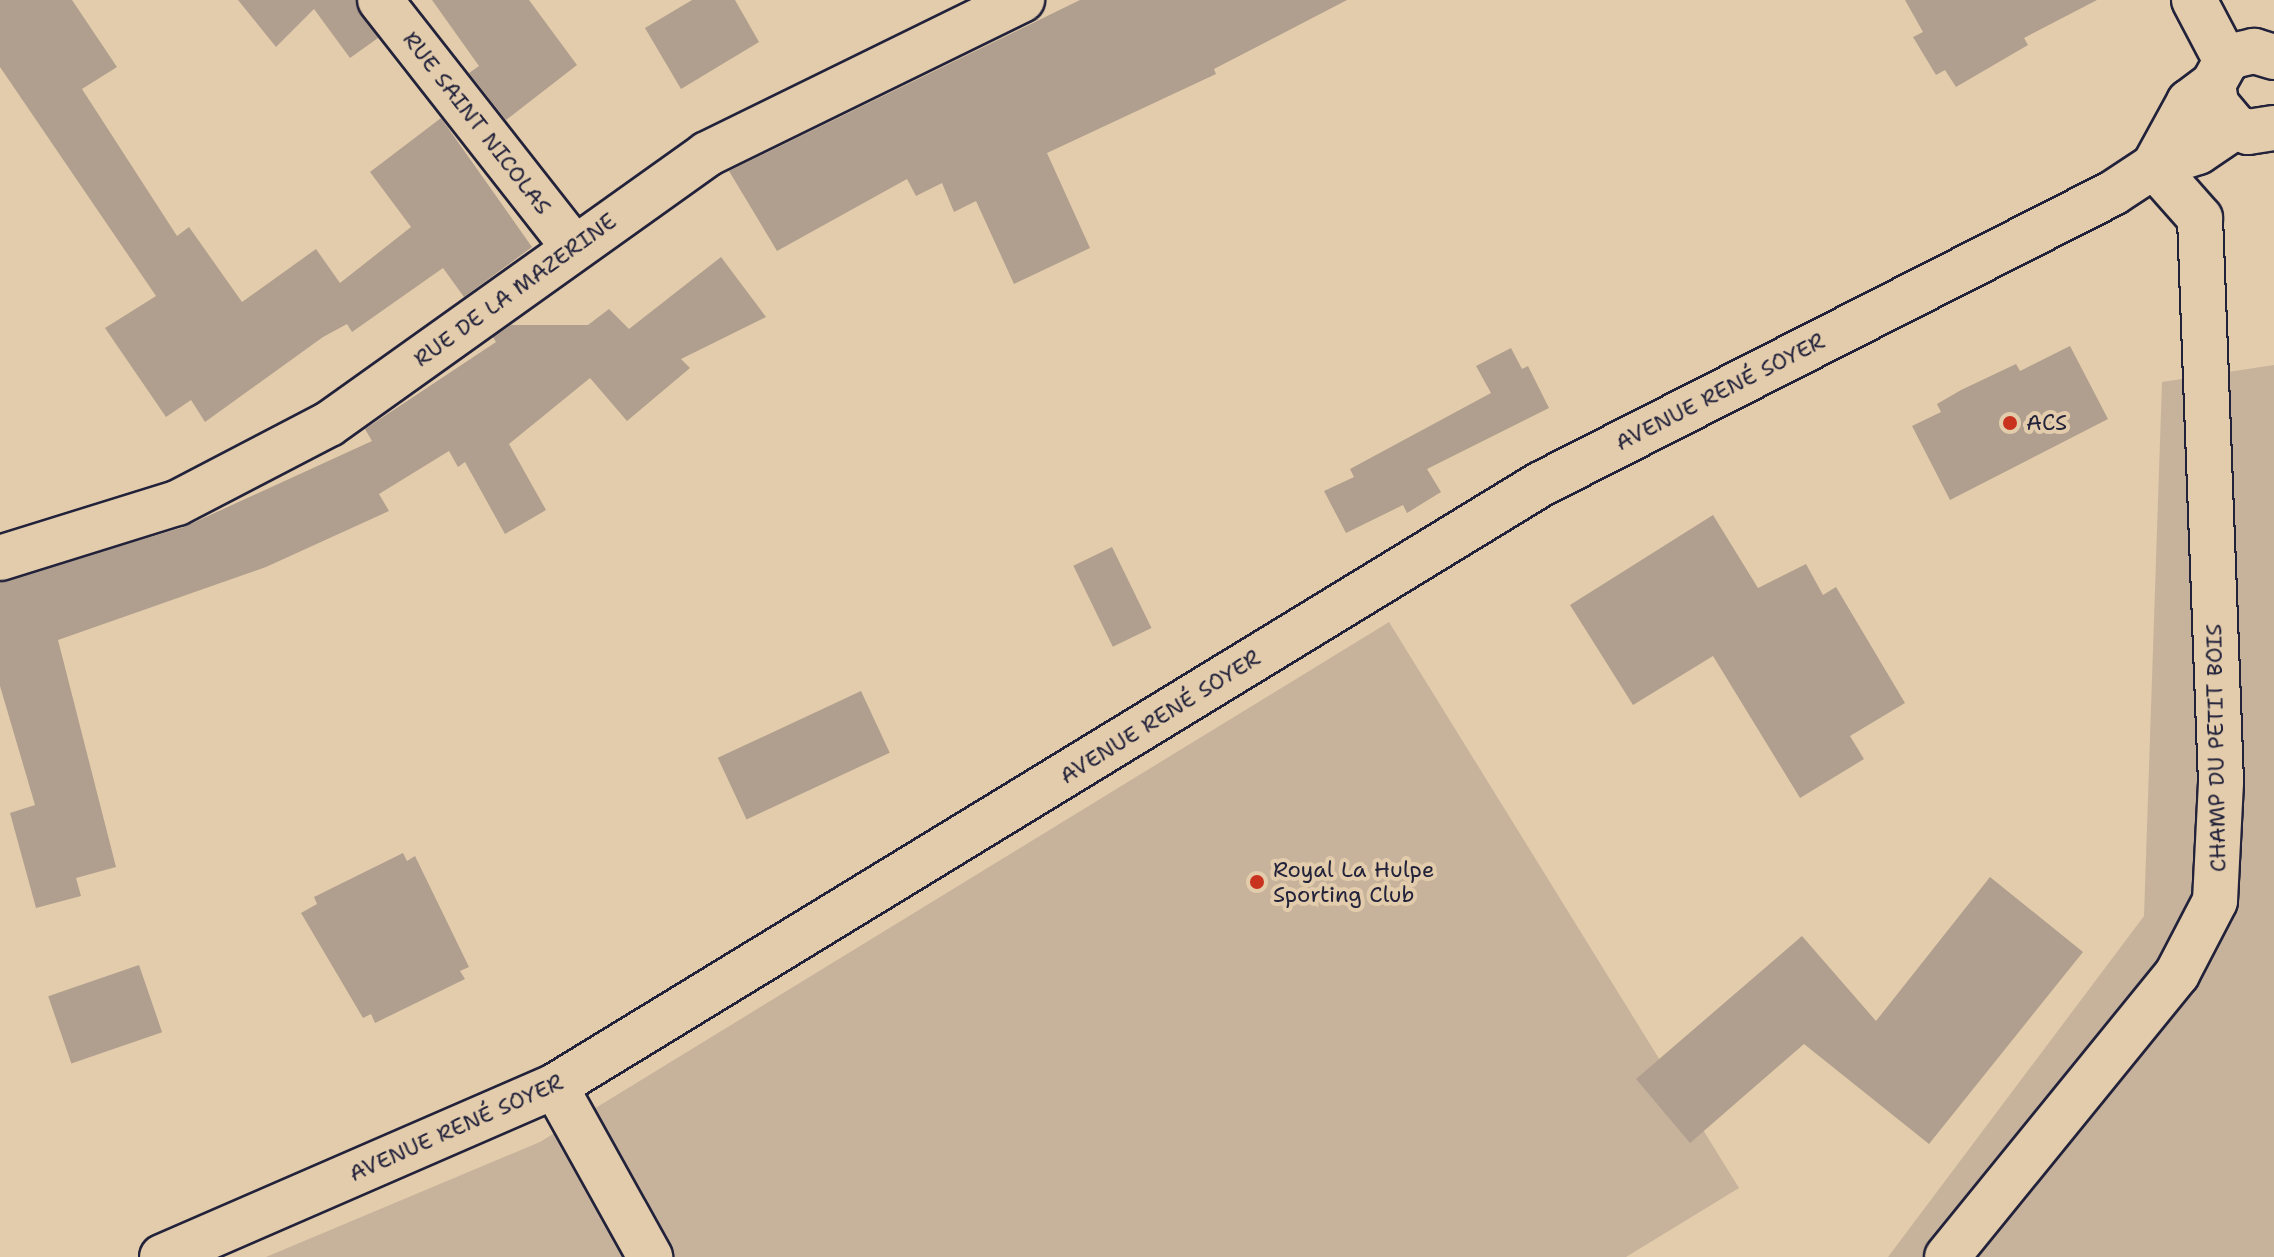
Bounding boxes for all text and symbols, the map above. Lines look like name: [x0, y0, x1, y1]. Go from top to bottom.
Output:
street label: RUE SAINT NICOLAS: [397, 26, 557, 220]
street label: RUE DE LA MAZERINE: [409, 208, 621, 372]
street label: AVENUE RENÉ SOYER: [1611, 328, 1829, 456]
place label: ACS: [2026, 410, 2067, 436]
marker: ACS: [2001, 414, 2019, 432]
street label: CHAMP DU PETIT BOIS: [2201, 624, 2231, 872]
street label: AVENUE RENÉ SOYER: [1055, 644, 1265, 790]
place label: Royal La Hulpe Sporting Club: [1273, 856, 1434, 908]
marker: Royal La Hulpe Sporting Club: [1248, 873, 1266, 891]
street label: AVENUE RENÉ SOYER: [345, 1069, 567, 1187]

